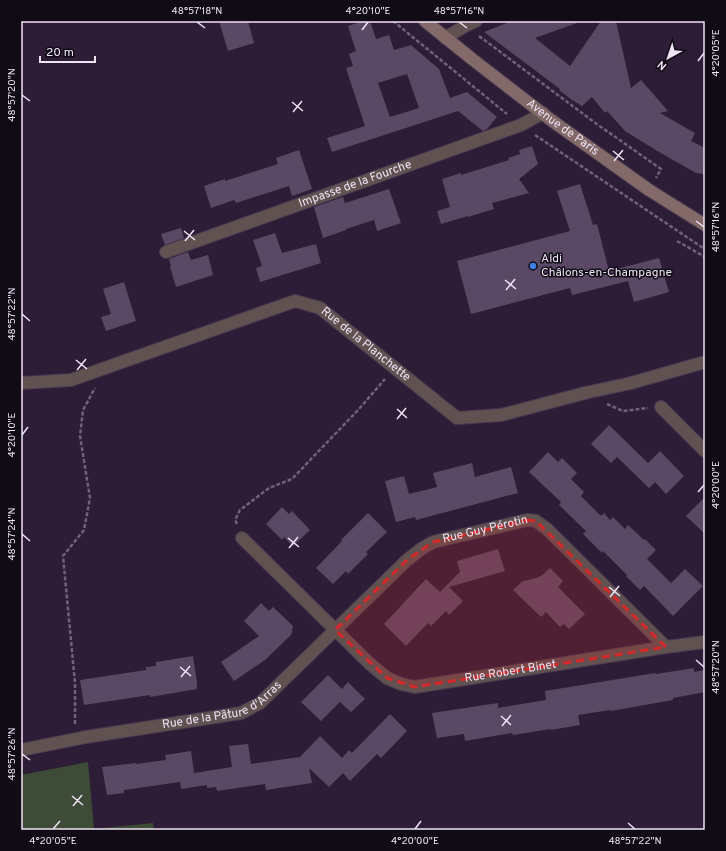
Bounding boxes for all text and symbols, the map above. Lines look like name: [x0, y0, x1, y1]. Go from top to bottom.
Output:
text: 48°57'18"N: [172, 5, 222, 18]
text: 4°20'10"E: [345, 5, 391, 18]
text: 48°57'16"N: [434, 5, 484, 18]
text: 4°20'05"E: [710, 29, 723, 77]
scale bar: [40, 38, 95, 64]
north arrow: [648, 38, 688, 78]
text: 20 m: [46, 45, 74, 61]
text: N: [655, 57, 670, 73]
text: 48°57'20"N: [6, 68, 19, 122]
street label: Avenue de Paris: [523, 96, 602, 160]
street label: Impasse de la Fourche: [297, 157, 414, 212]
text: 48°57'16"N: [710, 202, 723, 252]
place label: Aldi Châlons-en-Champagne: [541, 251, 672, 281]
marker: Aldi Châlons-en-Champagne: [528, 261, 538, 271]
text: 48°57'22"N: [6, 287, 19, 341]
street label: Rue de la Planchette: [317, 304, 414, 386]
text: 4°20'10"E: [6, 412, 19, 458]
text: 4°20'00"E: [710, 461, 723, 509]
text: 48°57'24"N: [6, 507, 19, 561]
street label: Rue Guy Pérotin: [441, 512, 530, 548]
text: 48°57'20"N: [710, 640, 723, 694]
street label: Rue Robert Binet: [464, 657, 558, 687]
street label: Rue de la Pâture d'Arras: [161, 678, 286, 733]
text: 48°57'26"N: [6, 727, 19, 781]
text: 4°20'05"E: [29, 835, 77, 848]
text: 4°20'00"E: [391, 835, 439, 848]
text: 48°57'22"N: [608, 835, 662, 848]

